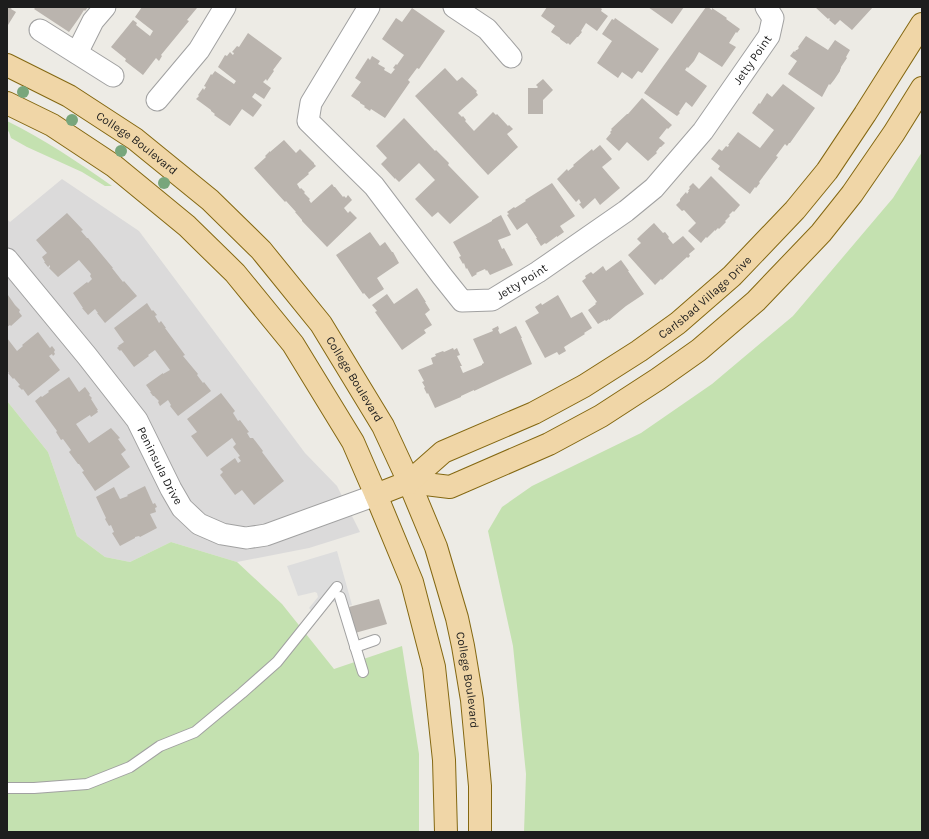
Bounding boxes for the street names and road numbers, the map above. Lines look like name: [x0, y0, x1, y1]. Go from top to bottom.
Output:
street label: Jetty Point: [730, 32, 775, 87]
street label: College Boulevard: [94, 109, 180, 178]
street label: Carlsbad Village Drive: [656, 253, 754, 342]
street label: Jetty Point: [494, 260, 550, 303]
street label: College Boulevard: [323, 334, 386, 425]
street label: Peninsula Drive: [134, 424, 185, 507]
street label: College Boulevard: [453, 630, 482, 729]

